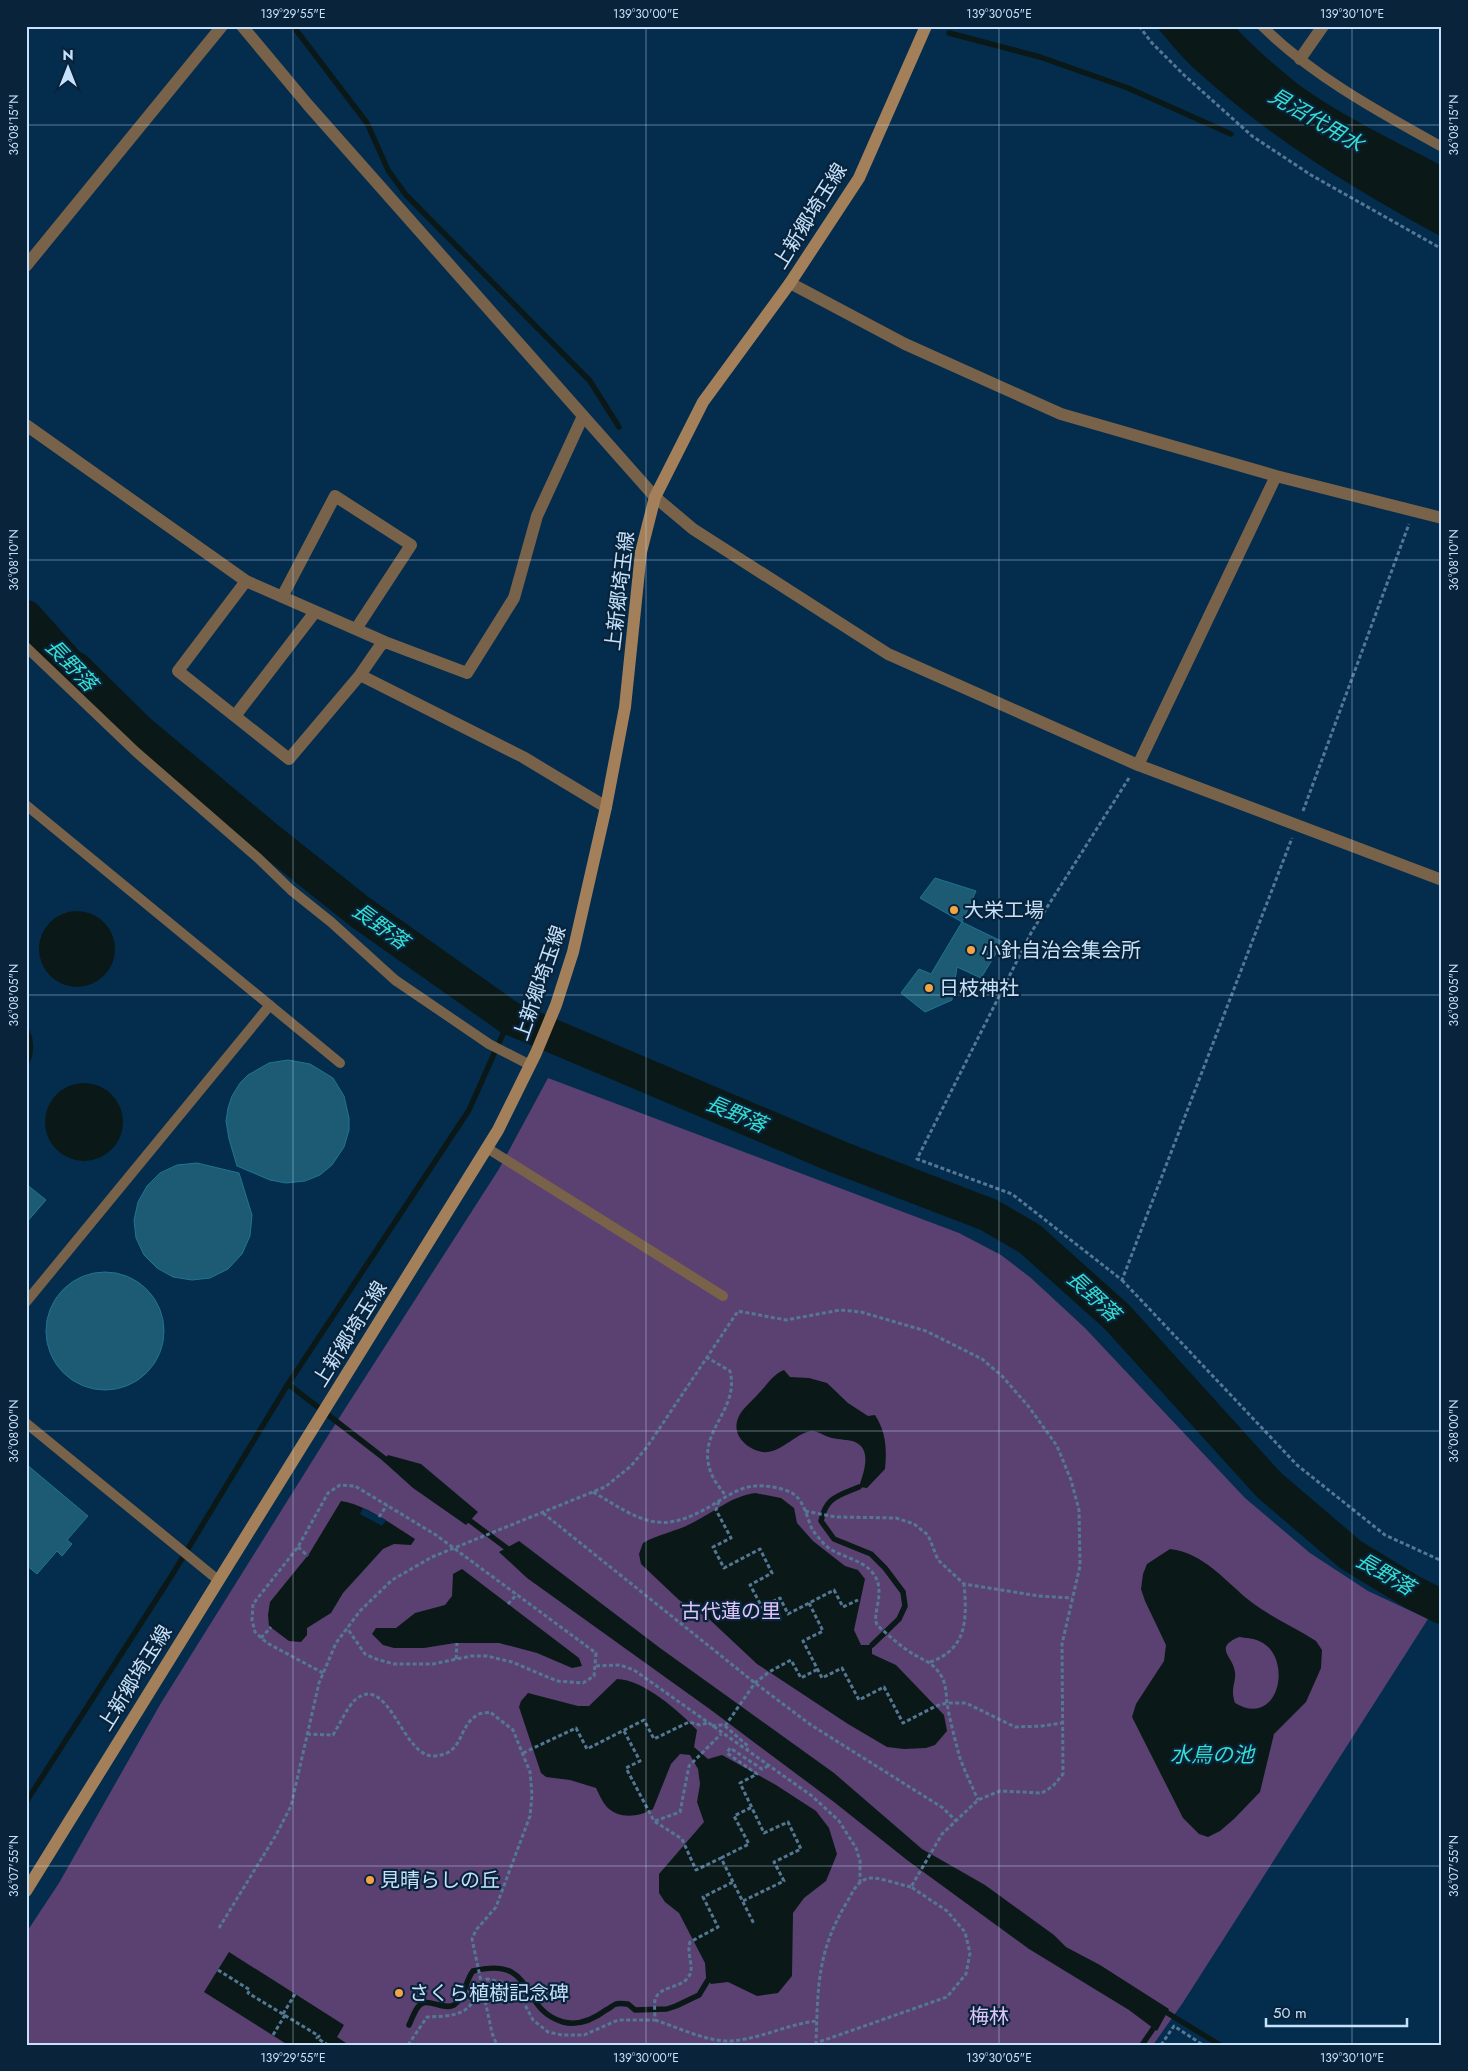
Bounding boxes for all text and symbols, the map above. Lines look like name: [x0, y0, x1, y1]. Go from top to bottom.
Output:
text: 139°29'55"E: [260, 5, 326, 23]
text: 139°30'00"E: [613, 5, 679, 23]
text: 139°30'05"E: [966, 5, 1032, 23]
text: 139°30'10"E: [1320, 5, 1384, 23]
north arrow: [42, 42, 92, 92]
text: N: [62, 45, 74, 65]
water label: 見沼代用水: [1263, 81, 1371, 160]
text: 36°08'15"N: [5, 94, 23, 156]
text: 36°08'15"N: [1445, 94, 1463, 156]
street label: 上新郷埼玉線: [766, 157, 854, 275]
text: 36°08'10"N: [5, 529, 23, 591]
text: 36°08'10"N: [1445, 529, 1463, 591]
street label: 上新郷埼玉線: [598, 530, 642, 652]
water label: 長野落: [38, 632, 106, 700]
water label: 長野落: [346, 895, 417, 958]
place label: 大栄工場: [964, 896, 1044, 925]
marker: 大栄工場: [948, 904, 960, 916]
street label: 上新郷埼玉線: [507, 922, 573, 1044]
place label: 小針自治会集会所: [981, 936, 1141, 965]
marker: 小針自治会集会所: [965, 944, 977, 956]
text: 36°08'05"N: [5, 964, 23, 1026]
text: 36°08'05"N: [1445, 964, 1463, 1026]
place label: 日枝神社: [939, 974, 1019, 1003]
marker: 日枝神社: [923, 982, 935, 994]
water label: 長野落: [701, 1088, 774, 1141]
water label: 長野落: [1060, 1264, 1128, 1330]
street label: 上新郷埼玉線: [306, 1275, 394, 1393]
text: 36°08'00"N: [5, 1399, 23, 1463]
text: 36°08'00"N: [1445, 1399, 1463, 1463]
water label: 長野落: [1350, 1545, 1422, 1604]
park label: 古代蓮の里: [681, 1597, 781, 1626]
street label: 上新郷埼玉線: [91, 1619, 179, 1737]
water label: 水鳥の池: [1170, 1740, 1256, 1770]
text: 36°07'55"N: [5, 1835, 23, 1897]
text: 36°07'55"N: [1445, 1835, 1463, 1897]
place label: 見晴らしの丘: [380, 1866, 500, 1895]
marker: 見晴らしの丘: [364, 1874, 376, 1886]
place label: さくら植樹記念碑: [409, 1979, 569, 2008]
marker: さくら植樹記念碑: [393, 1987, 405, 1999]
scale bar: [1266, 1996, 1407, 2028]
park label: 梅林: [969, 2002, 1009, 2031]
text: 50 m: [1273, 2002, 1307, 2024]
text: 139°29'55"E: [260, 2049, 326, 2067]
text: 139°30'00"E: [613, 2049, 679, 2067]
text: 139°30'05"E: [966, 2049, 1032, 2067]
text: 139°30'10"E: [1320, 2049, 1384, 2067]

